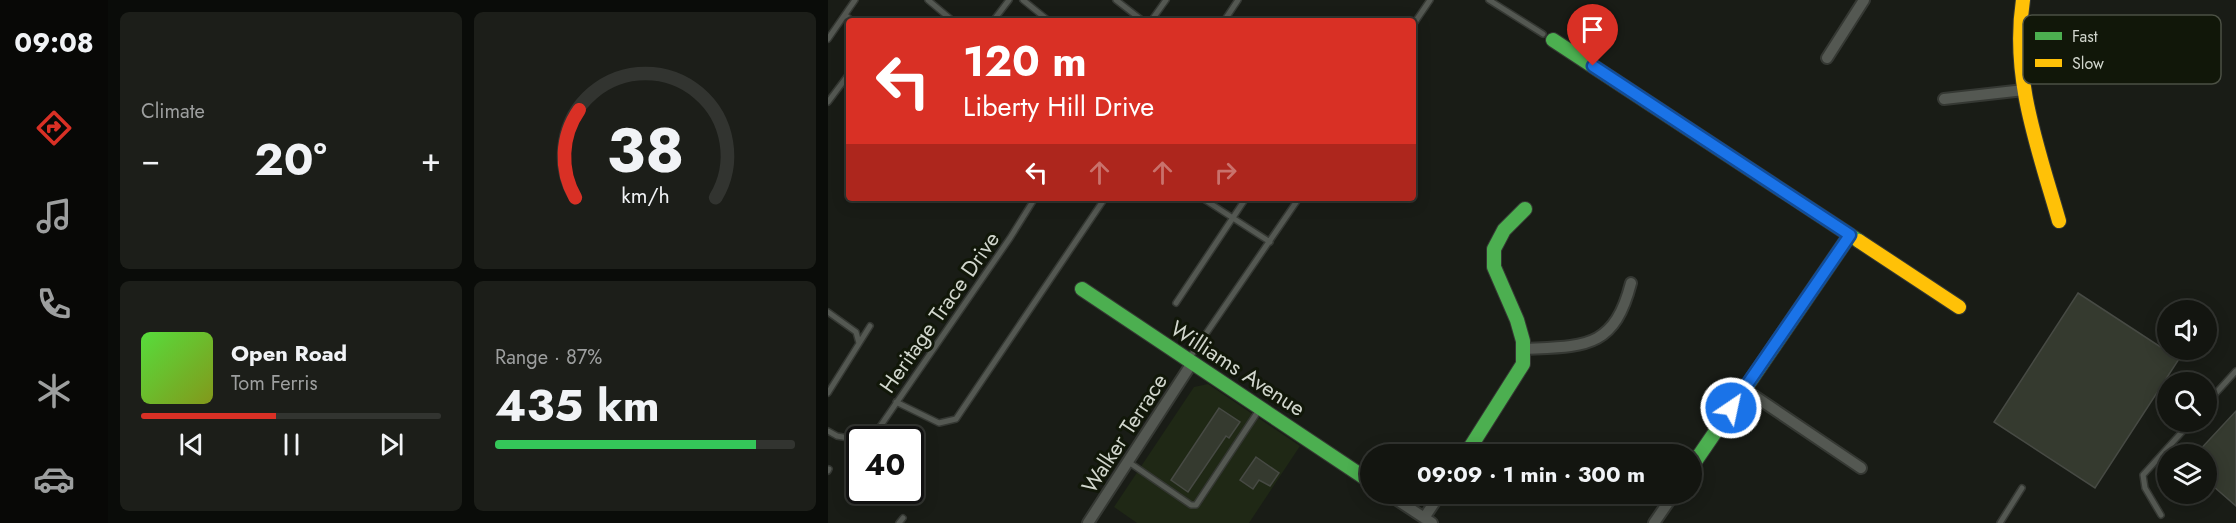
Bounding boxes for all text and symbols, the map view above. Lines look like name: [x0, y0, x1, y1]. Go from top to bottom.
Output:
pin: [1567, 4, 1618, 66]
icon: arrive: [1576, 13, 1609, 46]
legend: [2023, 15, 2221, 84]
text: 09:08: [14, 23, 94, 62]
text: Fast: [2072, 25, 2098, 48]
text: 120 m: [963, 31, 1087, 92]
icon: left: [864, 42, 942, 120]
text: Slow: [2072, 52, 2104, 75]
text: Liberty Hill Drive: [963, 87, 1154, 126]
text: Climate: [141, 97, 205, 126]
text: 38: [606, 105, 684, 195]
icon: directions: [33, 107, 75, 149]
text: 20°: [254, 127, 327, 192]
text: −: [141, 136, 160, 183]
text: +: [421, 136, 441, 183]
icon: left: [1020, 156, 1053, 189]
icon: ahead: [1083, 156, 1116, 189]
icon: ahead: [1146, 156, 1179, 189]
icon: right: [1209, 156, 1242, 189]
text: km/h: [621, 180, 669, 211]
icon: music: [33, 195, 75, 237]
street label: Heritage Trace Drive: [871, 225, 1007, 399]
icon: phone: [33, 283, 75, 325]
map controls: [2157, 300, 2217, 504]
button: sound: [2157, 300, 2217, 360]
street label: Williams Avenue: [1164, 312, 1312, 424]
text: Open Road: [231, 337, 347, 369]
text: Range · 87%: [495, 343, 602, 372]
street label: Walker Terrace: [1073, 367, 1175, 499]
text: Tom Ferris: [231, 369, 318, 398]
icon: climate: [33, 370, 75, 412]
button: search: [2157, 372, 2217, 432]
text: 435 km: [495, 373, 660, 438]
position arrow: [1699, 376, 1763, 440]
speed limit sign: 40: [846, 426, 924, 504]
icon: previous: [175, 428, 208, 461]
icon: pause: [275, 428, 308, 461]
icon: next: [375, 428, 408, 461]
button: layers: [2157, 444, 2217, 504]
icon: car: [33, 458, 75, 500]
text: 09:09 · 1 min · 300 m: [1417, 458, 1645, 490]

